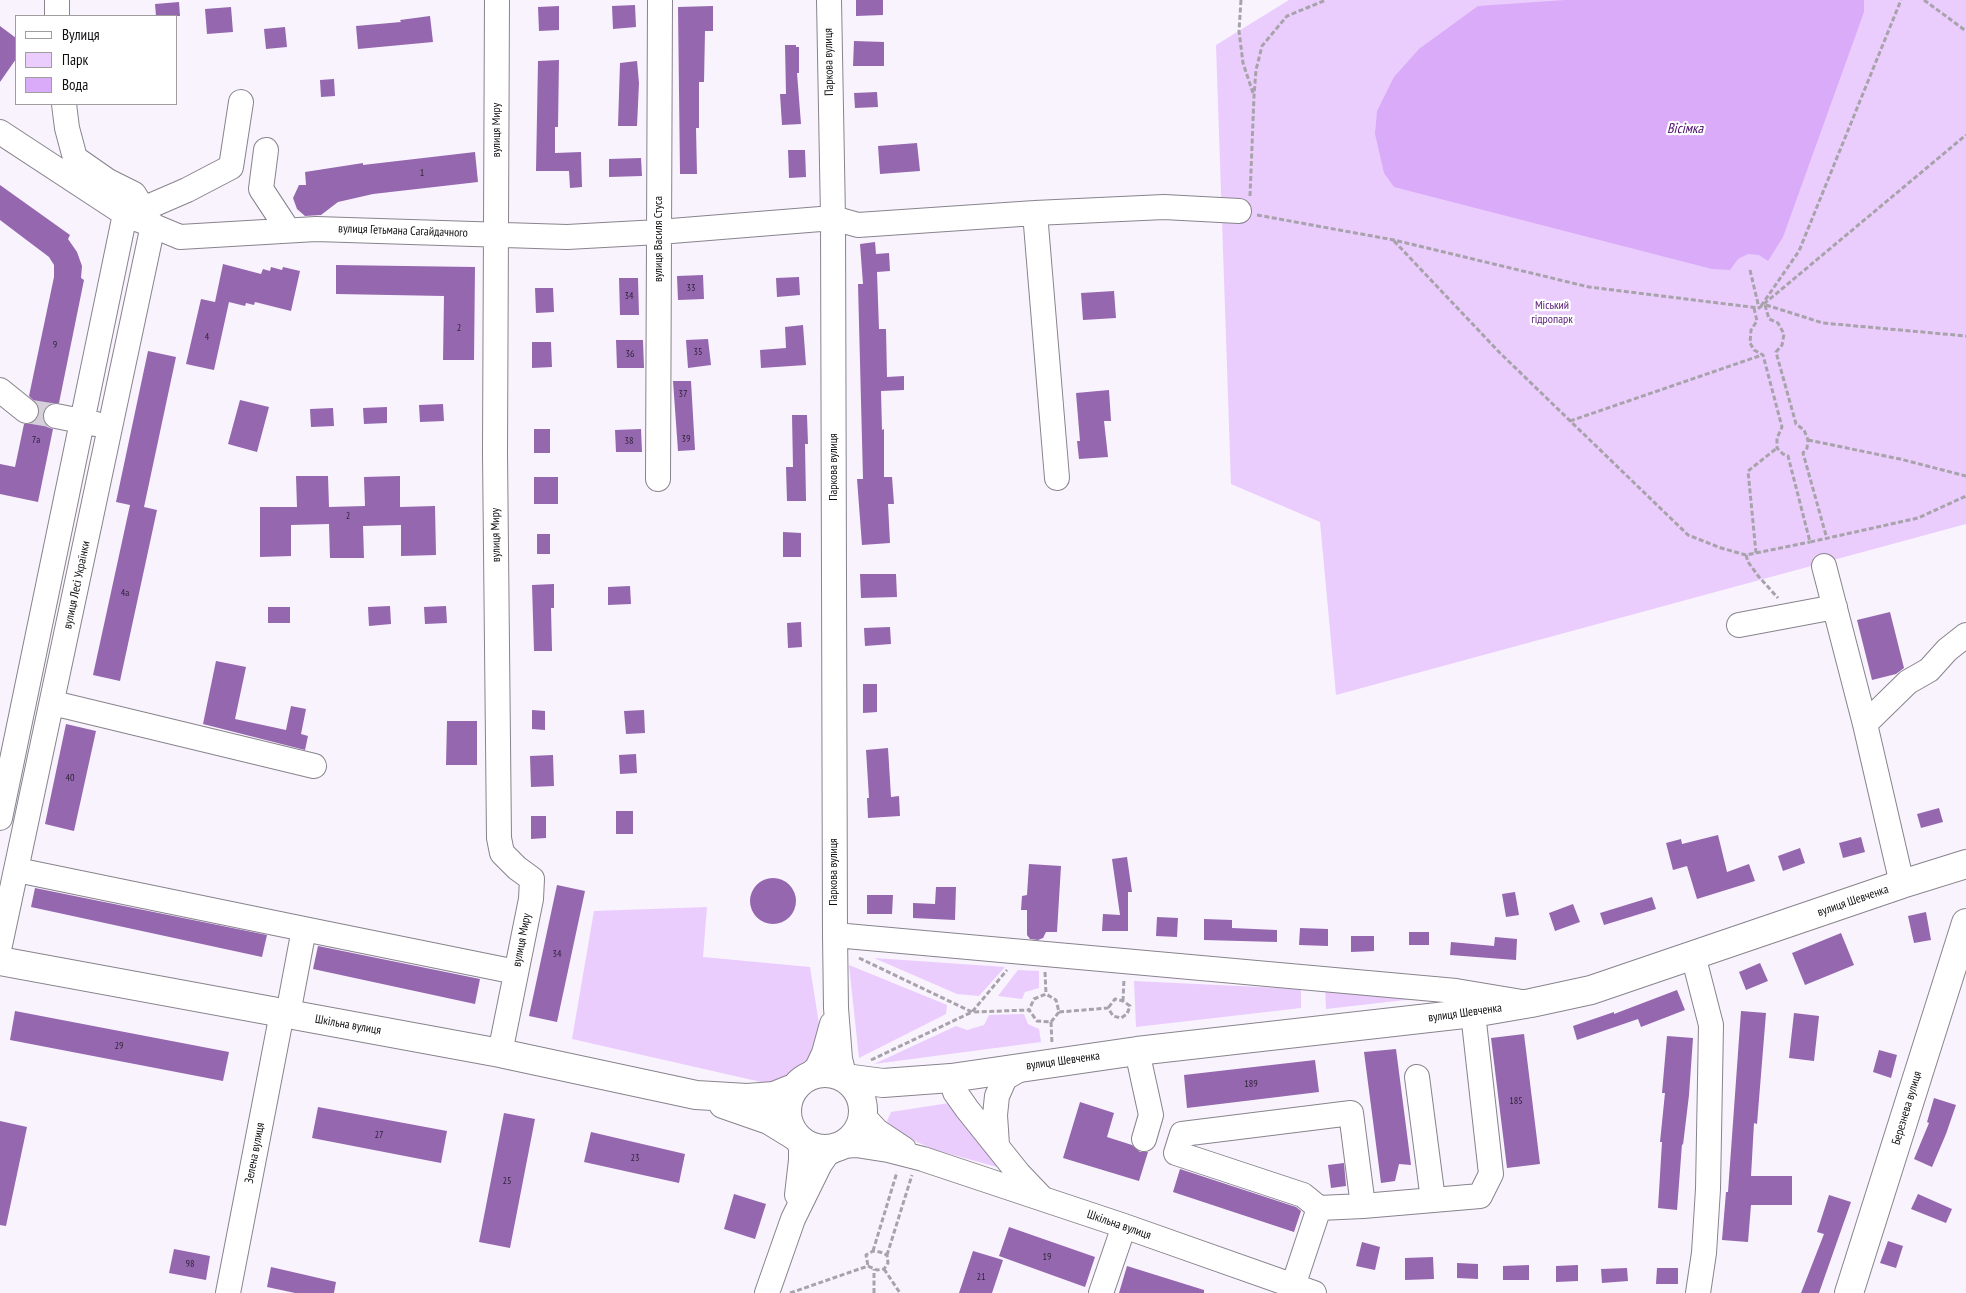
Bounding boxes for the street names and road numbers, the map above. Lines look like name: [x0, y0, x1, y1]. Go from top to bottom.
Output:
street label: Паркова вулиця: [821, 28, 837, 96]
street label: вулиця Миру: [490, 103, 504, 157]
street label: вулиця Василя Стуса: [652, 196, 666, 282]
street label: вулиця Гетьмана Сагайдачного: [338, 222, 468, 240]
street label: Паркова вулиця: [827, 433, 841, 501]
street label: вулиця Миру: [488, 508, 504, 562]
street label: вулиця Лесі Українки: [61, 540, 93, 630]
street label: Паркова вулиця: [827, 838, 841, 906]
street label: вулиця Шевченка: [1815, 882, 1891, 920]
street label: вулиця Миру: [510, 912, 534, 968]
street label: вулиця Шевченка: [1427, 1001, 1503, 1025]
street label: Шкільна вулиця: [314, 1012, 382, 1038]
street label: вулиця Шевченка: [1025, 1049, 1101, 1073]
street label: Березнева вулиця: [1889, 1069, 1925, 1147]
street label: Зелена вулиця: [242, 1121, 268, 1185]
street label: Шкільна вулиця: [1085, 1207, 1153, 1243]

